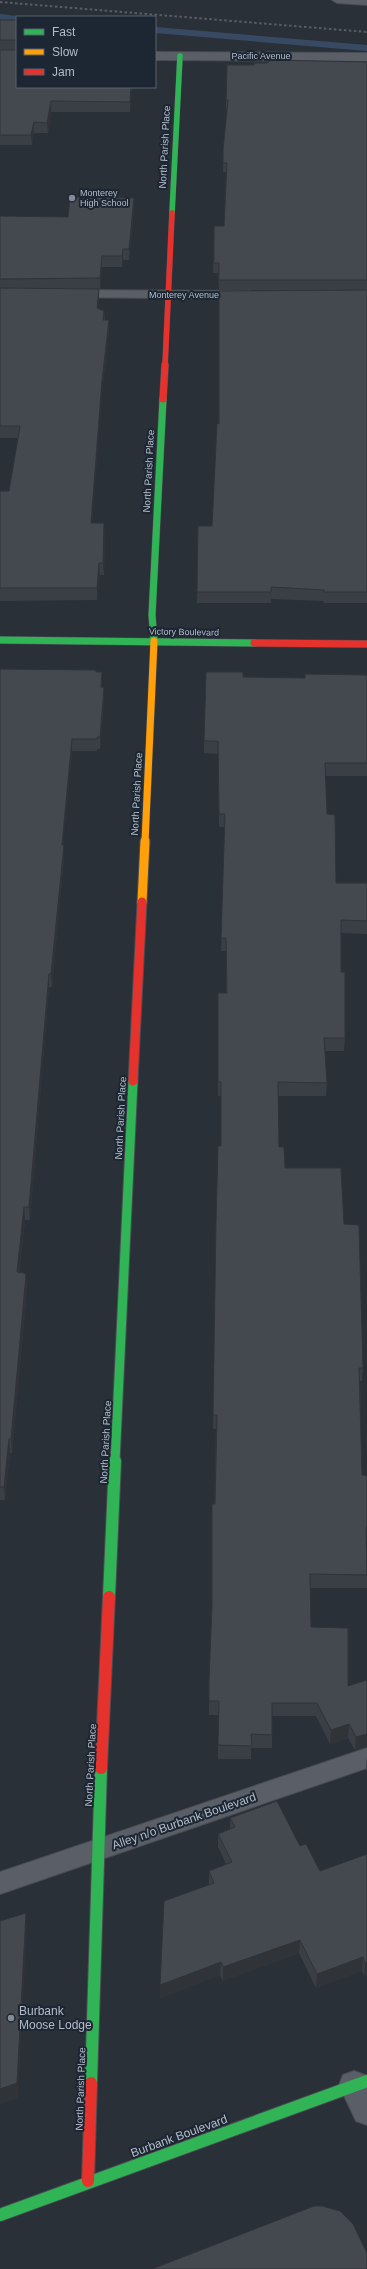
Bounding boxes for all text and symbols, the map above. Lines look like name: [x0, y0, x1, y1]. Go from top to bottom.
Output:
legend: [16, 16, 156, 88]
text: Fast: [52, 25, 76, 39]
text: Slow: [52, 45, 78, 59]
street label: Pacific Avenue: [232, 51, 290, 61]
text: Jam: [52, 65, 75, 79]
street label: North Parish Place: [157, 105, 172, 189]
place label: Monterey High School: [80, 188, 129, 208]
marker: Monterey High School: [67, 193, 77, 203]
street label: Monterey Avenue: [149, 290, 219, 300]
street label: North Parish Place: [141, 429, 156, 513]
street label: Victory Boulevard: [149, 626, 219, 638]
street label: North Parish Place: [129, 752, 144, 836]
street label: North Parish Place: [113, 1076, 128, 1160]
street label: North Parish Place: [98, 1400, 113, 1484]
street label: North Parish Place: [83, 1723, 98, 1807]
street label: Alley n/o Burbank Boulevard: [110, 1790, 258, 1852]
place label: Burbank Moose Lodge: [19, 2004, 92, 2032]
marker: Burbank Moose Lodge: [6, 2013, 16, 2023]
street label: North Parish Place: [74, 2047, 87, 2131]
street label: Burbank Boulevard: [129, 2112, 229, 2160]

